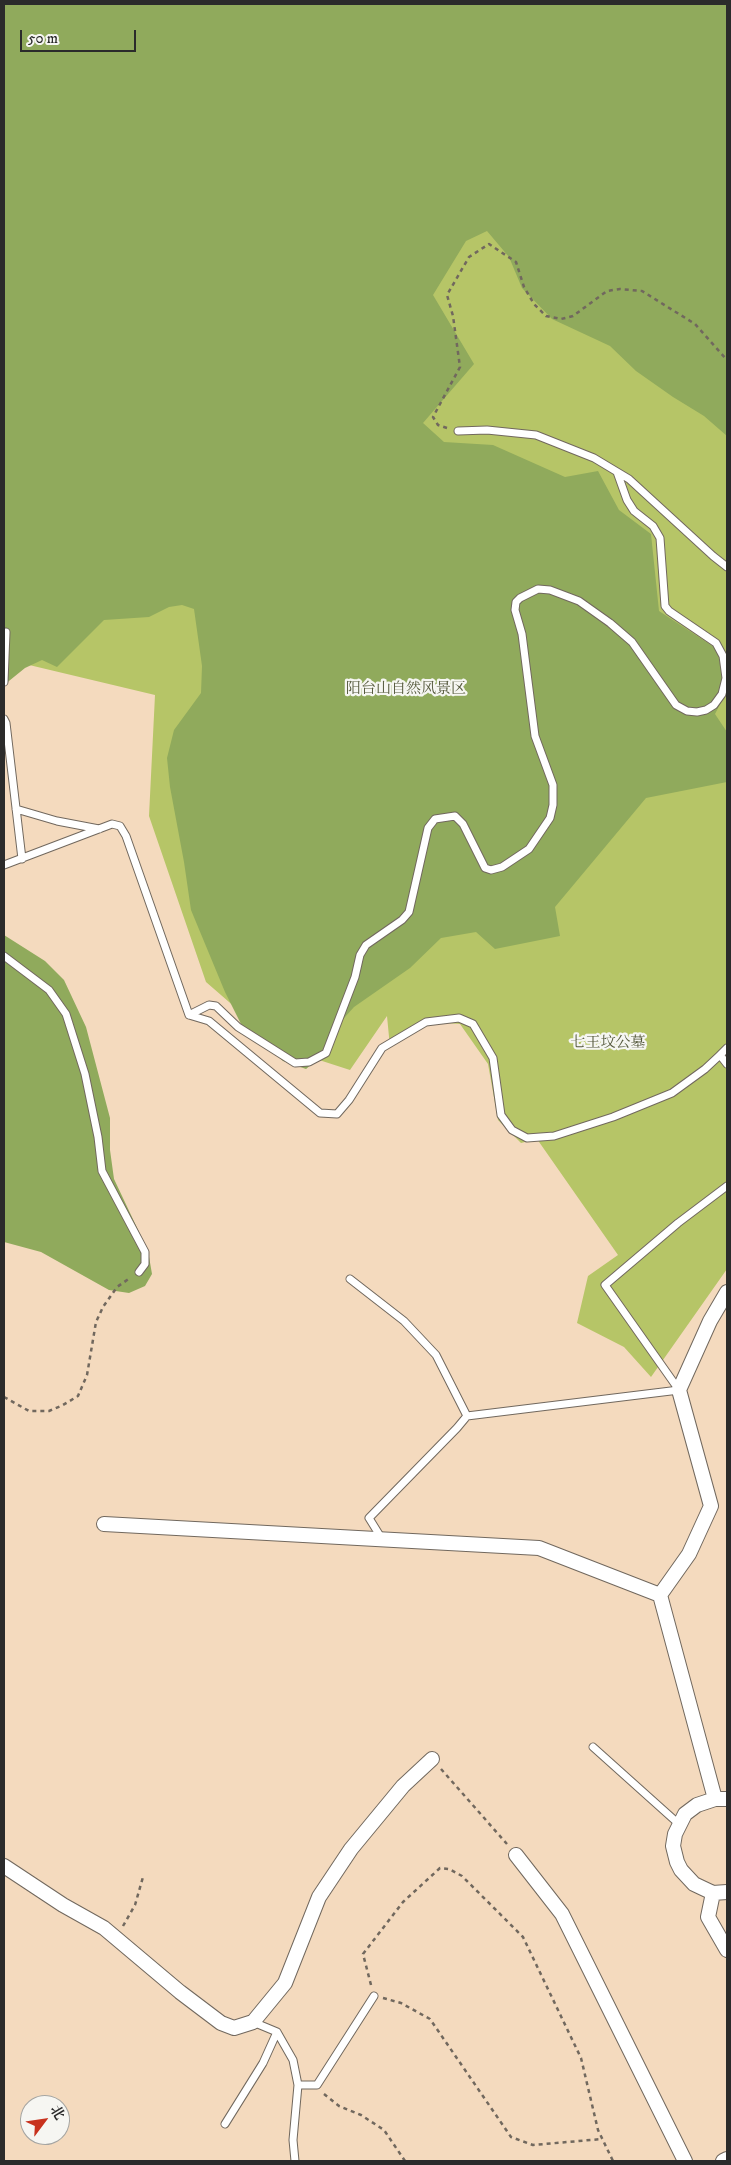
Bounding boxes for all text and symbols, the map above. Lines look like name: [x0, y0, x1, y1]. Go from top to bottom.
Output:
scale bar: [22, 20, 139, 52]
text: 50 m: [28, 29, 58, 48]
park label: 阳台山自然风景区: [346, 681, 466, 699]
park label: 七王坟公墓: [571, 1035, 645, 1053]
north arrow: [20, 2095, 70, 2145]
text: 北: [46, 2102, 68, 2123]

